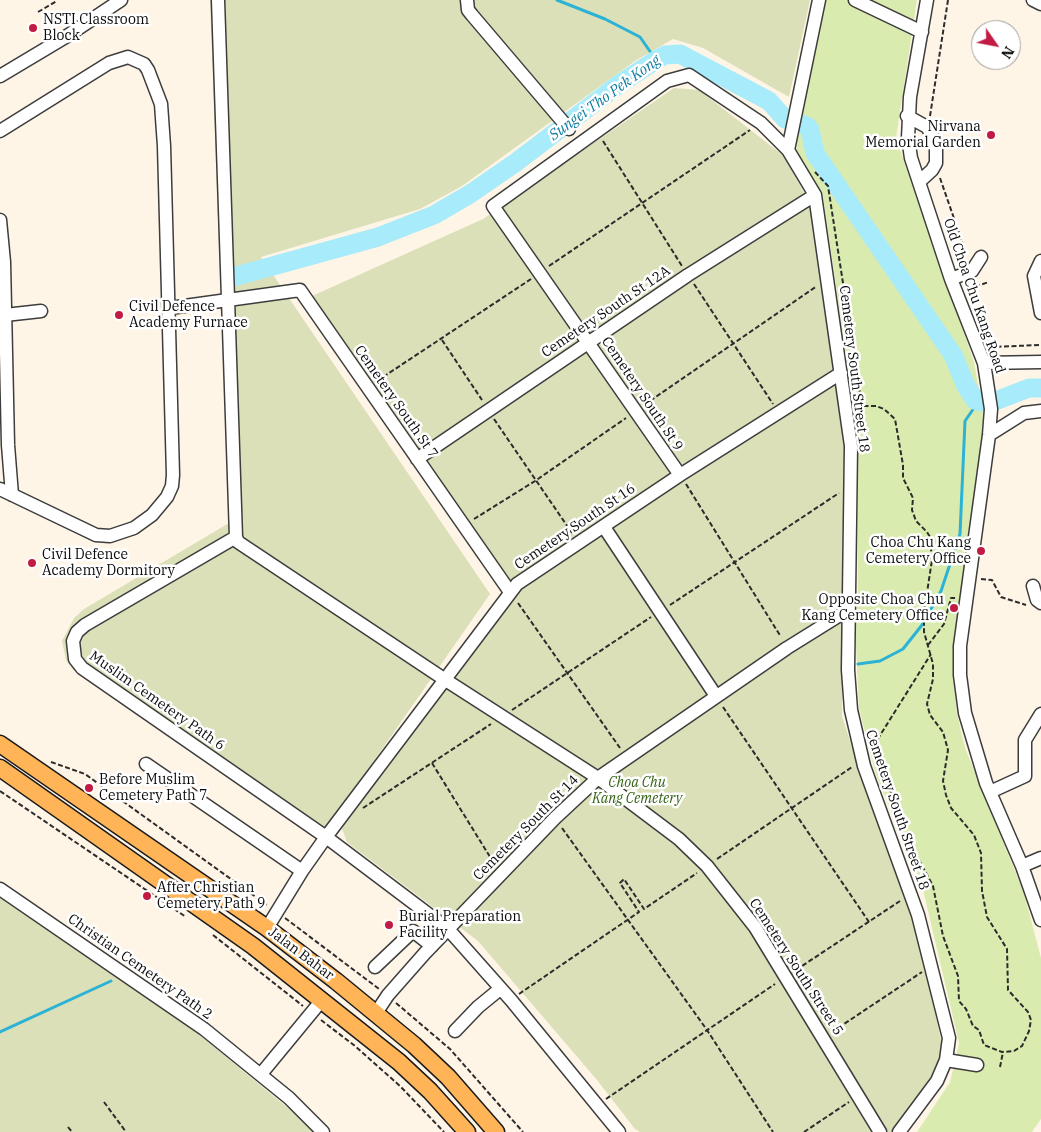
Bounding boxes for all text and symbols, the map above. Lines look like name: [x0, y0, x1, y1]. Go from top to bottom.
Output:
place label: NSTI Classroom Block: [43, 12, 149, 44]
north arrow: [971, 20, 1021, 70]
marker: NSTI Classroom Block: [27, 22, 39, 34]
text: N: [997, 43, 1018, 62]
water label: Sungei Tho Pek Kong: [546, 52, 664, 144]
place label: Nirvana Memorial Garden: [865, 119, 981, 152]
marker: Nirvana Memorial Garden: [985, 129, 997, 141]
street label: Old Choa Chu Kang Road: [940, 216, 1008, 376]
street label: Cemetery South St 12A: [538, 263, 674, 361]
street label: Cemetery South Street 18: [835, 285, 873, 453]
place label: Civil Defence Academy Furnace: [129, 299, 248, 332]
marker: Civil Defence Academy Furnace: [113, 309, 125, 321]
street label: Cemetery South St 9: [598, 334, 686, 454]
street label: Cemetery South St 7: [351, 342, 441, 462]
street label: Cemetery South St 16: [511, 480, 639, 574]
place label: Choa Chu Kang Cemetery Office: [866, 535, 971, 568]
marker: Choa Chu Kang Cemetery Office: [975, 545, 987, 557]
place label: Civil Defence Academy Dormitory: [42, 547, 175, 580]
marker: Civil Defence Academy Dormitory: [26, 557, 38, 569]
place label: Opposite Choa Chu Kang Cemetery Office: [802, 592, 944, 624]
marker: Opposite Choa Chu Kang Cemetery Office: [948, 602, 960, 614]
street label: Muslim Cemetery Path 6: [86, 648, 228, 754]
street label: Cemetery South Street 18: [862, 728, 932, 892]
place label: Before Muslim Cemetery Path 7: [99, 772, 207, 804]
street label: Cemetery South St 14: [470, 772, 582, 884]
park label: Choa Chu Kang Cemetery: [592, 775, 682, 808]
marker: Before Muslim Cemetery Path 7: [83, 782, 95, 794]
place label: After Christian Cemetery Path 9: [157, 880, 265, 912]
marker: After Christian Cemetery Path 9: [141, 890, 153, 902]
street label: Cemetery South Street 5: [745, 895, 847, 1039]
place label: Burial Preparation Facility: [399, 909, 521, 942]
street label: Christian Cemetery Path 2: [64, 911, 216, 1023]
marker: Burial Preparation Facility: [383, 919, 395, 931]
street label: Jalan Bahar: [265, 924, 337, 984]

